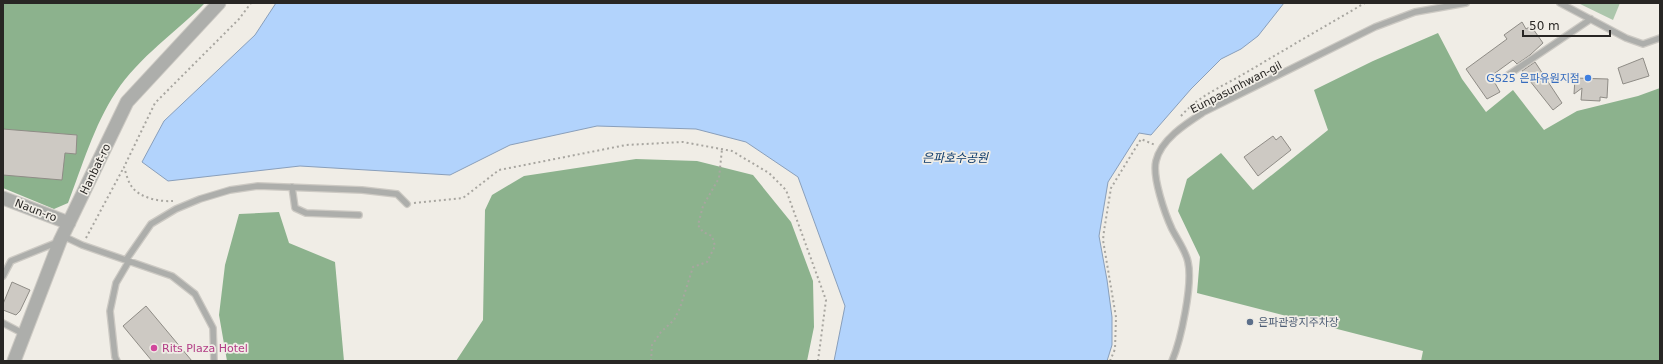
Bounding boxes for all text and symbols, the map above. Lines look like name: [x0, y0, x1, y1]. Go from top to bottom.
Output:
scale bar: [1523, 12, 1610, 38]
text: 50 m: [1529, 19, 1560, 33]
street label: Eunpasunhwan-gil: [1188, 59, 1284, 116]
place label: GS25 은파유원지점: [1486, 72, 1580, 85]
marker: GS25 은파유원지점: [1583, 73, 1593, 83]
street label: Hanbat-ro: [78, 141, 113, 197]
water label: 은파호수공원: [922, 151, 989, 165]
street label: Naun-ro: [13, 197, 59, 224]
place label: 은파관광지주차장: [1258, 316, 1339, 329]
marker: 은파관광지주차장: [1245, 317, 1255, 327]
place label: Rits Plaza Hotel: [162, 342, 248, 355]
marker: Rits Plaza Hotel: [149, 343, 159, 353]

